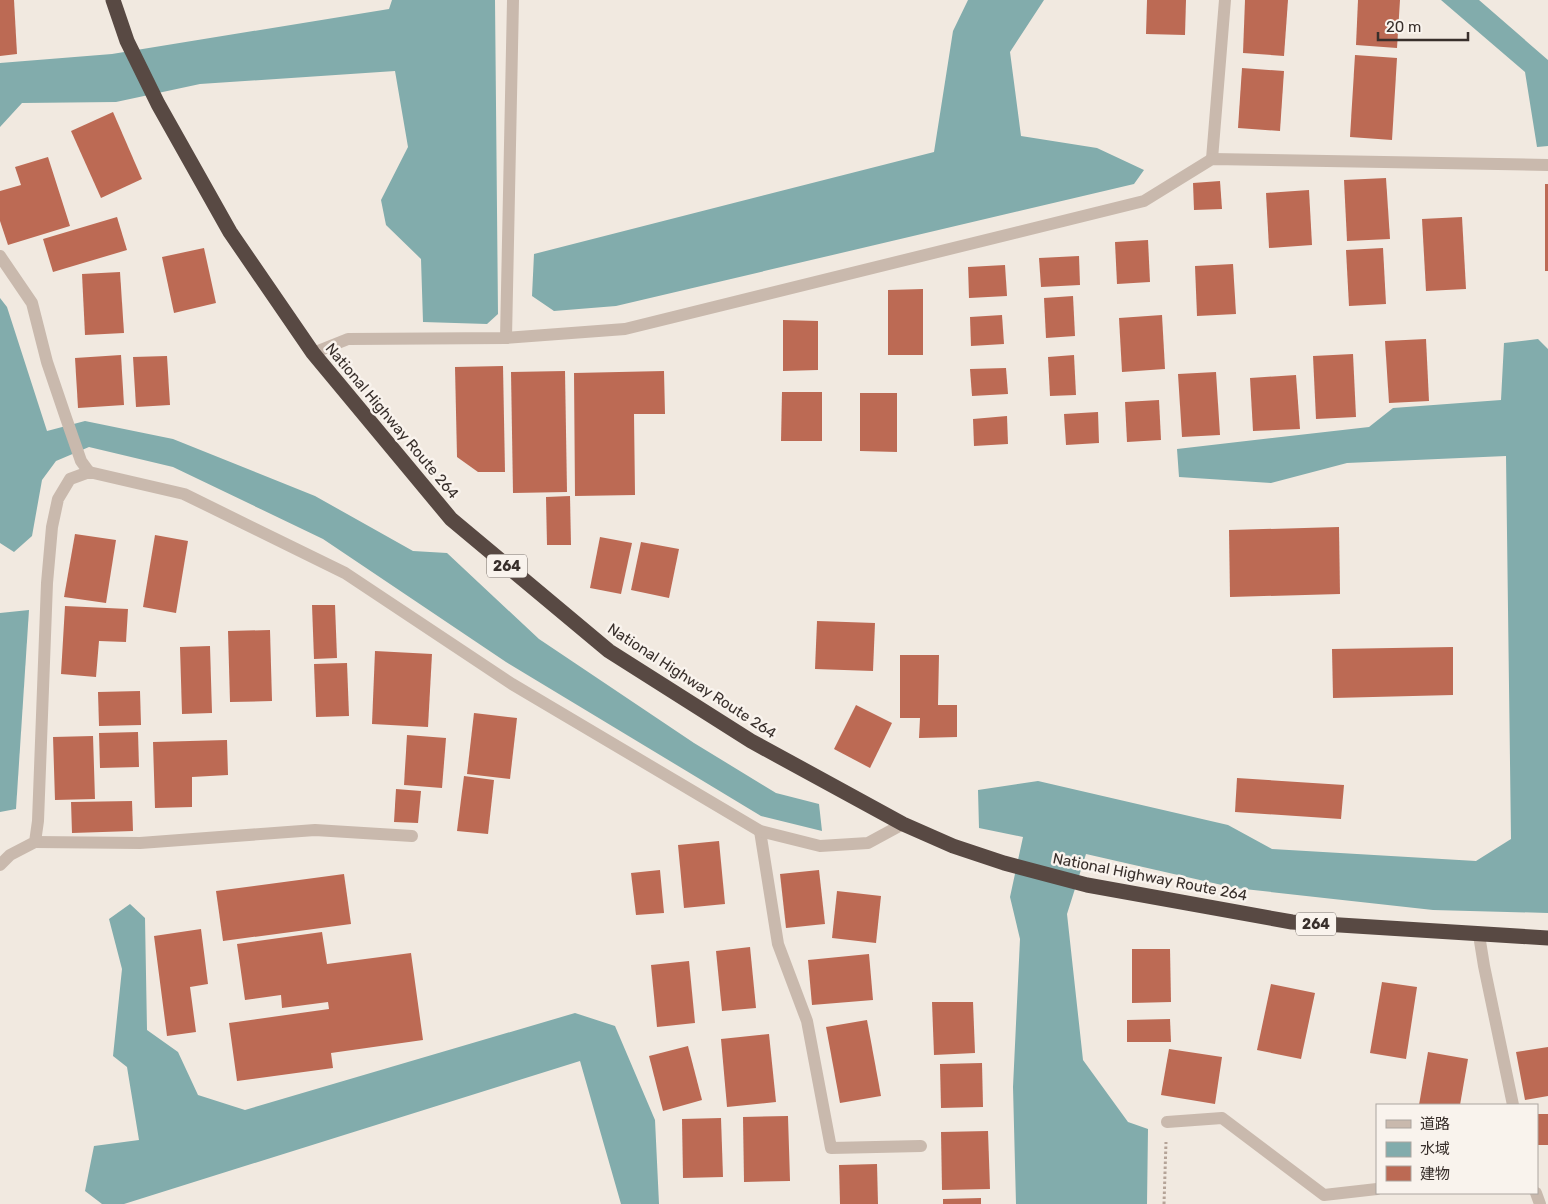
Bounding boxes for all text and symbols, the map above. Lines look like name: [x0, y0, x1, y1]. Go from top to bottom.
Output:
scale bar: [1378, 10, 1468, 42]
text: 20 m: [1386, 18, 1421, 36]
street label: National Highway Route 264: [322, 339, 462, 503]
road number: 264: [487, 554, 527, 578]
street label: National Highway Route 264: [604, 620, 780, 742]
street label: National Highway Route 264: [1051, 849, 1249, 905]
road number: 264: [1296, 912, 1336, 936]
legend: [1376, 1104, 1538, 1194]
text: 道路: [1420, 1115, 1450, 1133]
text: 水域: [1420, 1140, 1450, 1158]
text: 建物: [1420, 1165, 1450, 1183]

